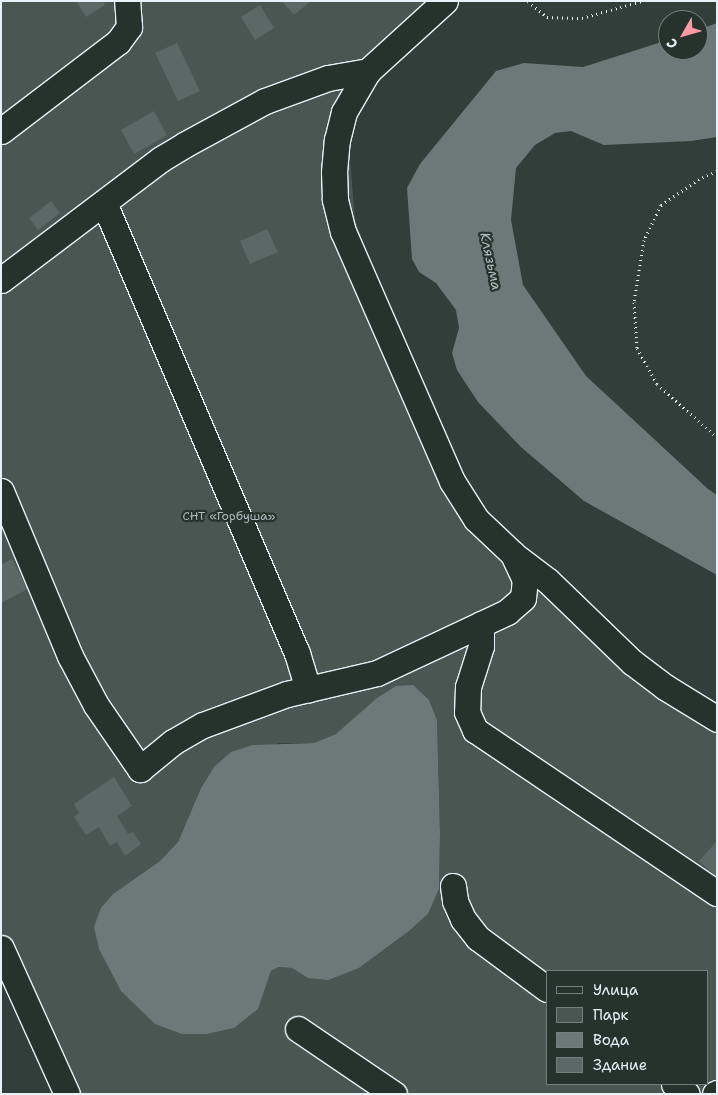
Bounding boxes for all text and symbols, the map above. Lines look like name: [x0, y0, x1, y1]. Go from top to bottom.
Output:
north arrow: [658, 10, 708, 60]
text: С: [662, 35, 682, 53]
water label: Клязьма: [477, 231, 505, 291]
park label: СНТ «Горбуша»: [183, 510, 275, 524]
legend: [546, 970, 708, 1085]
text: Улица: [593, 980, 638, 1000]
text: Парк: [593, 1005, 629, 1025]
text: Вода: [593, 1030, 629, 1050]
text: Здание: [593, 1055, 647, 1075]

